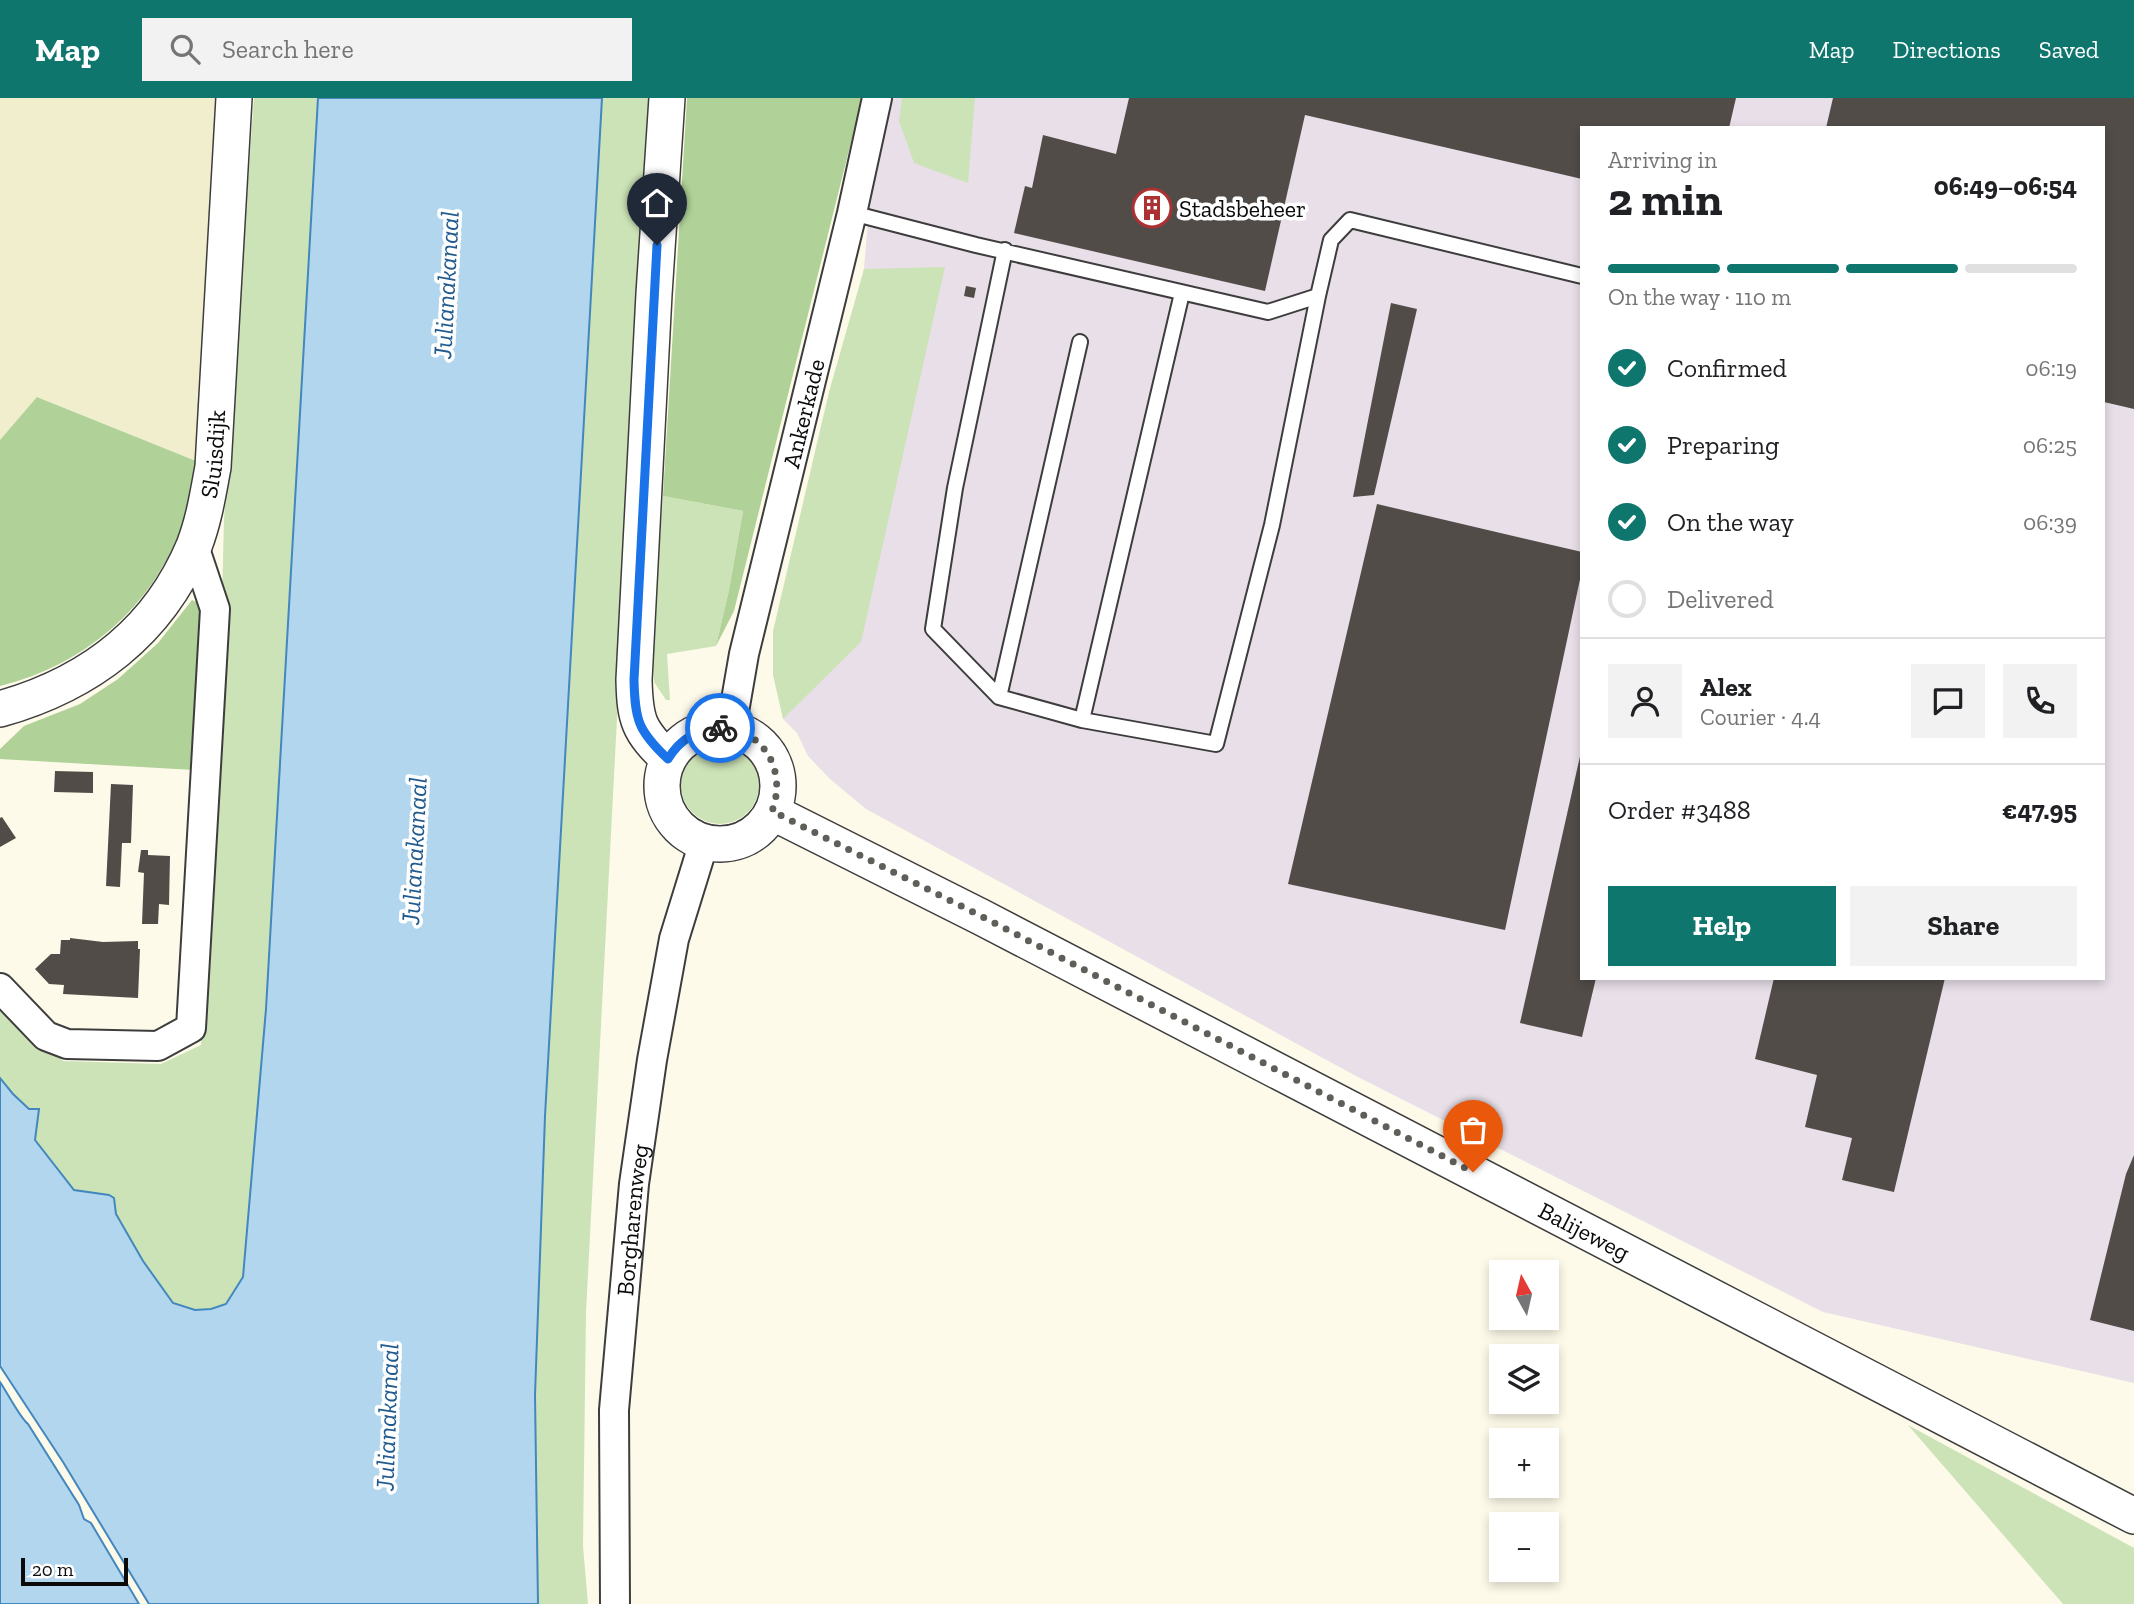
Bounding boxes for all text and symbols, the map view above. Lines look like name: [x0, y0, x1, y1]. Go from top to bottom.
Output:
search box: [142, 18, 632, 81]
text: Map: [35, 30, 100, 69]
icon: search: [166, 30, 204, 68]
text: Search here: [222, 33, 354, 65]
text: Map: [1809, 35, 1855, 64]
text: Directions: [1893, 35, 2001, 64]
text: Saved: [2039, 35, 2099, 64]
text: Arriving in: [1608, 146, 1717, 174]
text: 06:49–06:54: [1934, 170, 2077, 202]
text: 2 min: [1608, 172, 1723, 227]
pin: [627, 173, 687, 245]
icon: home: [638, 184, 676, 222]
building icon: Stadsbeheer: [1131, 187, 1173, 229]
place label: Stadsbeheer: [1179, 194, 1306, 223]
water label: Julianakanaal: [426, 210, 466, 361]
text: On the way · 110 m: [1608, 283, 1791, 311]
icon: check: [1608, 349, 1646, 387]
text: Confirmed: [1667, 352, 1787, 384]
text: 06:19: [2025, 354, 2077, 382]
street label: Ankerkade: [776, 356, 830, 471]
street label: Sluisdijk: [193, 409, 231, 501]
icon: check: [1608, 426, 1646, 464]
text: Preparing: [1667, 429, 1779, 461]
text: 06:25: [2023, 431, 2077, 459]
icon: check: [1608, 503, 1646, 541]
text: On the way: [1667, 506, 1794, 538]
text: 06:39: [2023, 508, 2077, 536]
text: Delivered: [1667, 583, 1774, 615]
button: person: [1608, 664, 1682, 738]
button: chat: [1911, 664, 1985, 738]
button: phone: [2003, 664, 2077, 738]
text: Alex: [1700, 671, 1752, 703]
courier: [685, 693, 755, 763]
text: Courier · 4.4: [1700, 703, 1821, 731]
icon: bike: [701, 709, 739, 747]
water label: Julianakanaal: [394, 776, 434, 927]
text: Order #3488: [1608, 794, 1751, 826]
text: €47.95: [2002, 794, 2077, 826]
button: Help: [1608, 886, 1836, 966]
button: Share: [1850, 886, 2077, 966]
pin: [1443, 1100, 1503, 1172]
icon: bag: [1454, 1111, 1492, 1149]
street label: Borgharenweg: [610, 1142, 654, 1297]
street label: Balijeweg: [1534, 1195, 1635, 1266]
north arrow: [1489, 1260, 1559, 1330]
map controls: [1489, 1260, 1559, 1582]
water label: Julianakanaal: [368, 1343, 406, 1492]
button: layers: [1489, 1344, 1559, 1414]
button: +: [1489, 1428, 1559, 1498]
button: −: [1489, 1512, 1559, 1582]
scale bar: [21, 1555, 128, 1587]
text: 20 m: [32, 1558, 73, 1581]

